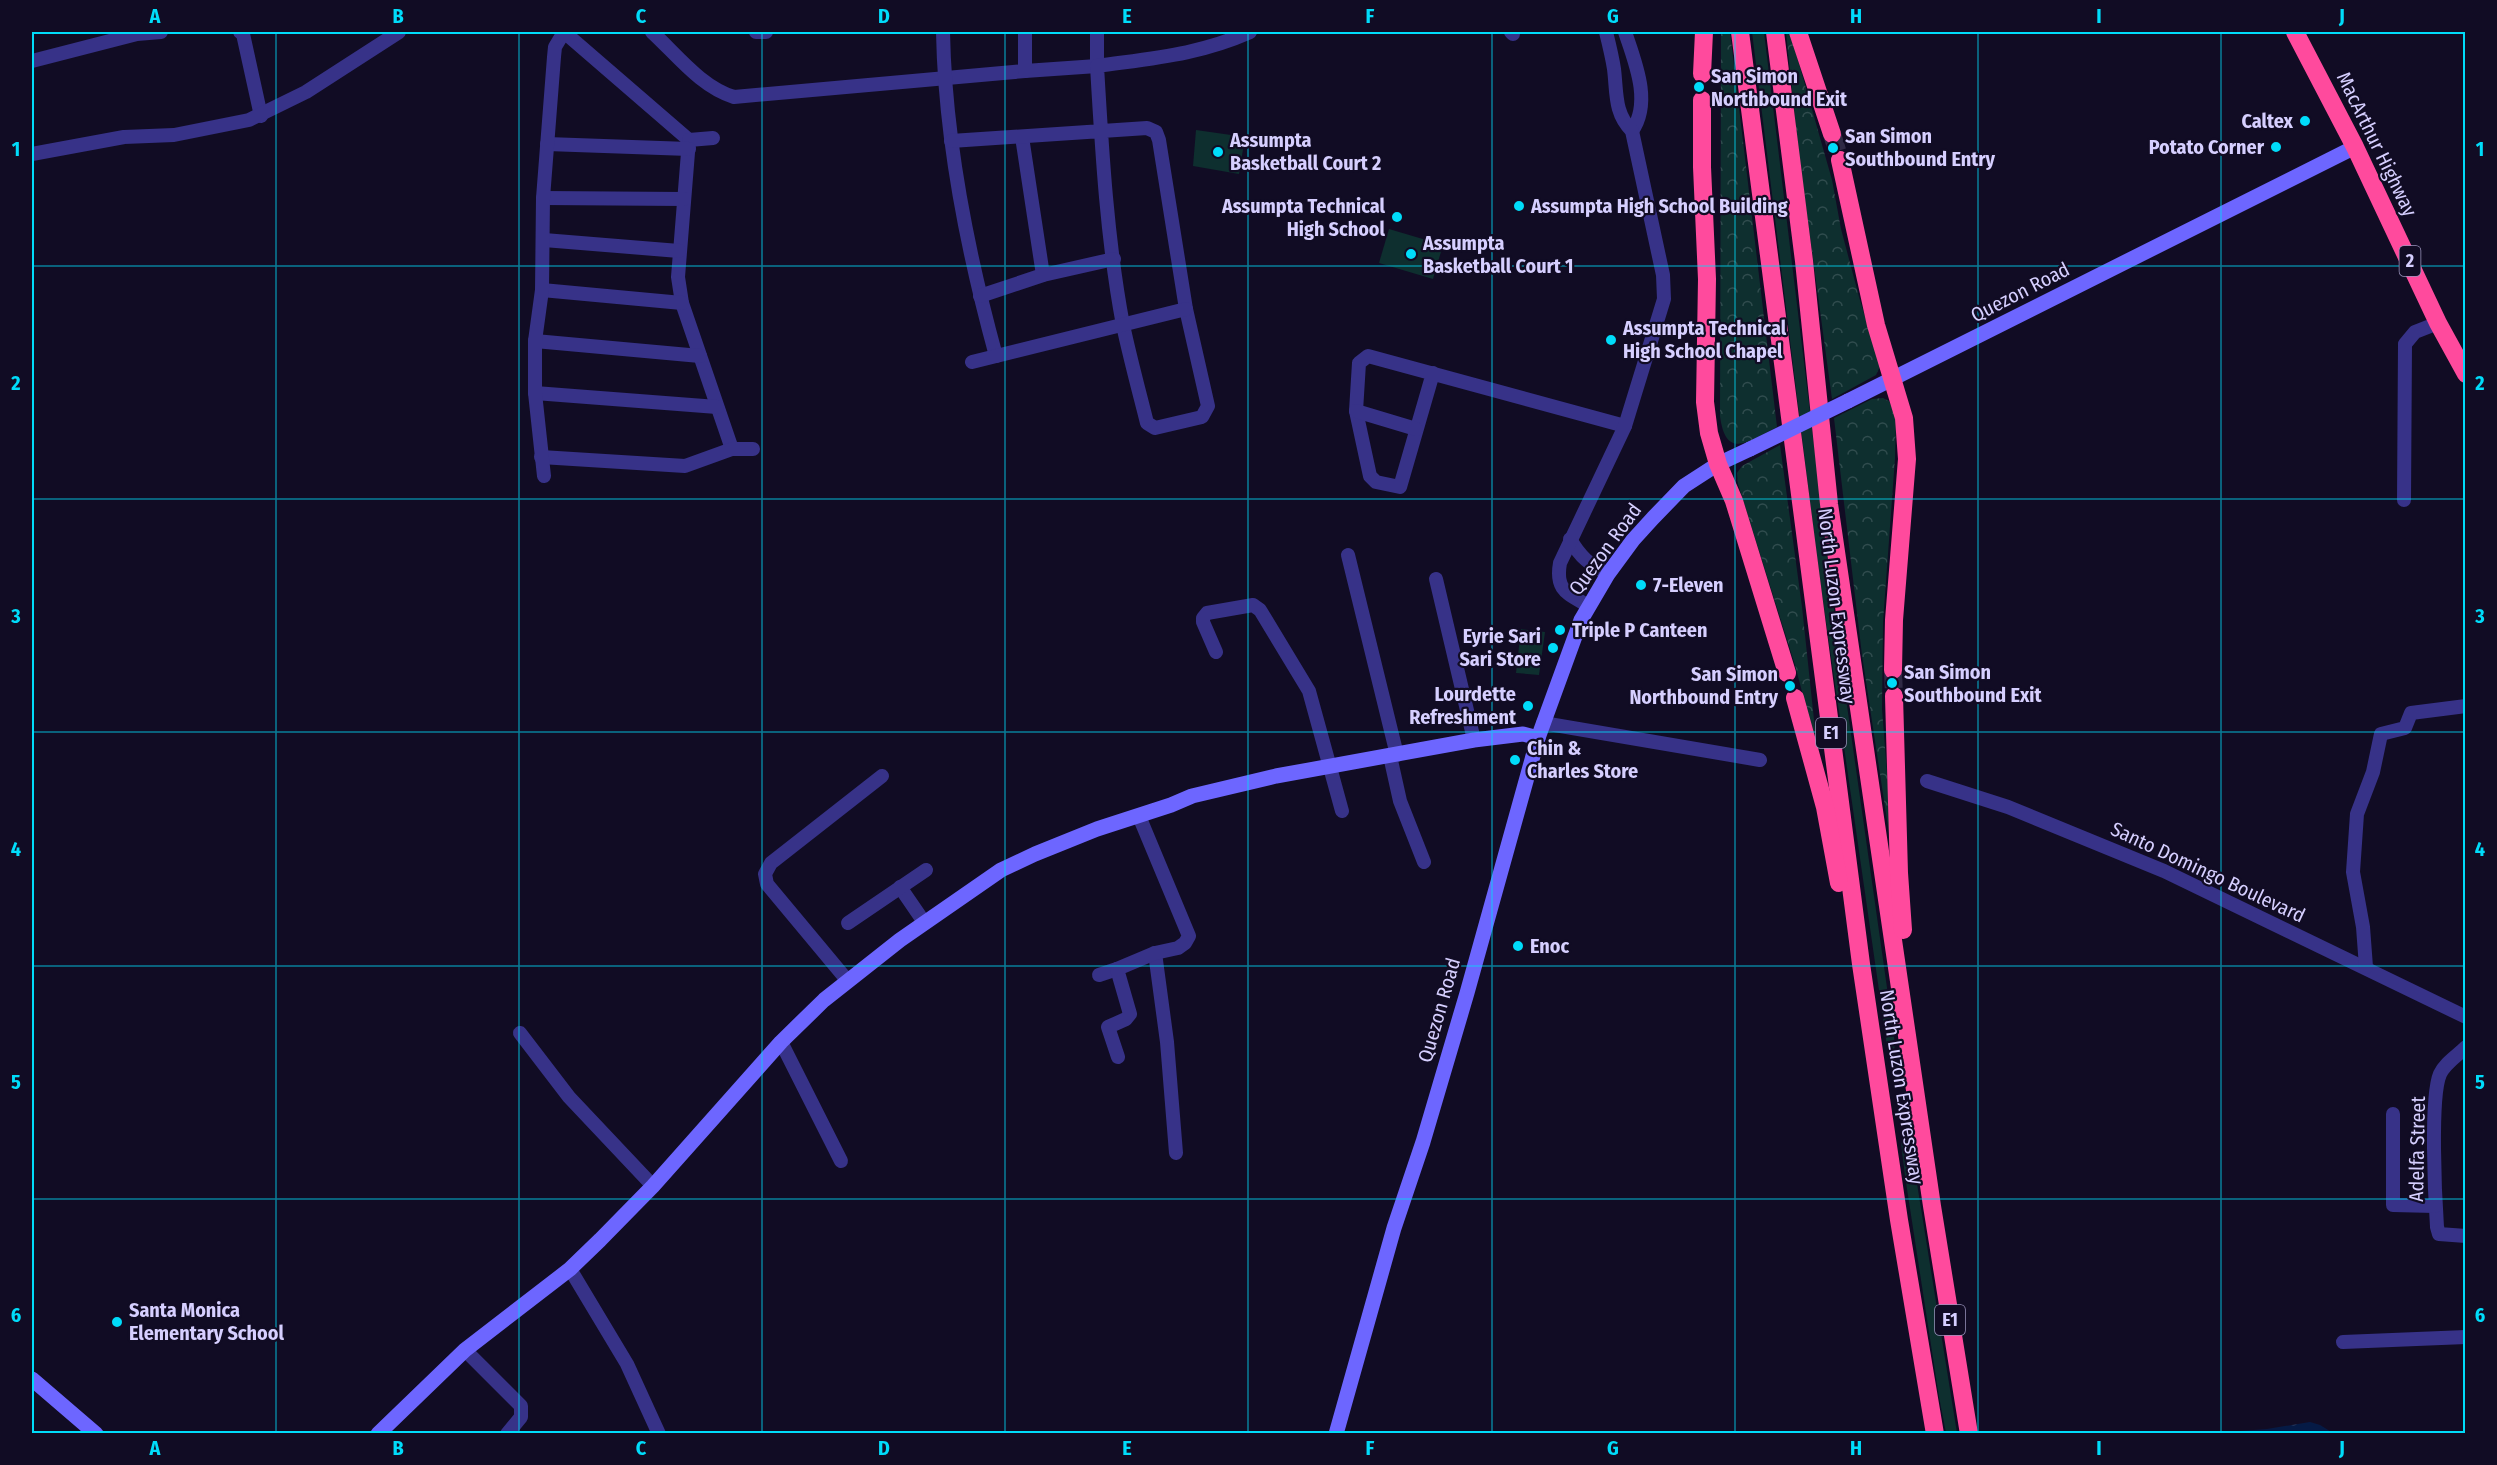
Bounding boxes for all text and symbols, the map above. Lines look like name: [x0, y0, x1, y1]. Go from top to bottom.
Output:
text: A: [149, 4, 162, 28]
text: B: [392, 4, 404, 28]
text: C: [636, 4, 647, 28]
text: D: [878, 4, 890, 28]
text: E: [1122, 4, 1132, 28]
text: F: [1366, 4, 1375, 28]
text: G: [1607, 4, 1619, 28]
text: H: [1850, 4, 1862, 28]
text: I: [2096, 4, 2102, 28]
text: J: [2338, 4, 2345, 28]
place label: San Simon Northbound Exit: [1711, 64, 1848, 111]
street label: MacArthur Highway: [2332, 68, 2422, 220]
marker: San Simon Northbound Exit: [1692, 80, 1706, 94]
place label: Caltex: [2242, 109, 2294, 133]
marker: Caltex: [2298, 114, 2312, 128]
place label: San Simon Southbound Entry: [1845, 124, 1996, 171]
place label: Assumpta Basketball Court 2: [1229, 128, 1381, 175]
place label: Potato Corner: [2149, 135, 2265, 159]
text: 1: [12, 137, 20, 161]
text: 1: [2476, 137, 2484, 161]
marker: Potato Corner: [2269, 140, 2283, 154]
marker: San Simon Southbound Entry: [1826, 141, 1840, 155]
marker: Assumpta Basketball Court 2: [1211, 145, 1225, 159]
place label: Assumpta Technical High School: [1221, 194, 1386, 241]
place label: Assumpta High School Building: [1530, 194, 1788, 218]
marker: Assumpta High School Building: [1512, 199, 1526, 213]
marker: Assumpta Technical High School: [1390, 210, 1404, 224]
place label: Assumpta Basketball Court 1: [1422, 231, 1574, 278]
road number: 2: [2400, 246, 2420, 276]
marker: Assumpta Basketball Court 1: [1404, 247, 1418, 261]
street label: Quezon Road: [1967, 257, 2073, 327]
place label: Assumpta Technical High School Chapel: [1622, 316, 1787, 363]
marker: Assumpta Technical High School Chapel: [1604, 333, 1618, 347]
text: 2: [10, 371, 21, 395]
text: 2: [2474, 371, 2485, 395]
street label: Quezon Road: [1564, 498, 1646, 600]
street label: North Luzon Expressway: [1813, 507, 1861, 705]
place label: 7-Eleven: [1653, 573, 1724, 597]
marker: 7-Eleven: [1634, 578, 1648, 592]
text: 3: [10, 604, 21, 628]
text: 3: [2474, 604, 2485, 628]
place label: Triple P Canteen: [1572, 618, 1707, 642]
marker: Triple P Canteen: [1553, 623, 1567, 637]
place label: Eyrie Sari Sari Store: [1459, 624, 1541, 671]
marker: Eyrie Sari Sari Store: [1546, 641, 1560, 655]
place label: San Simon Southbound Exit: [1904, 660, 2042, 707]
place label: San Simon Northbound Entry: [1629, 662, 1778, 709]
marker: San Simon Southbound Exit: [1885, 676, 1899, 690]
marker: San Simon Northbound Entry: [1783, 679, 1797, 693]
place label: Lourdette Refreshment: [1409, 682, 1517, 729]
marker: Lourdette Refreshment: [1521, 699, 1535, 713]
road number: E1: [1816, 718, 1846, 748]
place label: Chin & Charles Store: [1527, 736, 1638, 783]
marker: Chin & Charles Store: [1508, 753, 1522, 767]
street label: Santo Domingo Boulevard: [2107, 816, 2309, 928]
text: 4: [11, 837, 21, 861]
text: 4: [2475, 837, 2485, 861]
place label: Enoc: [1530, 934, 1569, 958]
marker: Enoc: [1511, 939, 1525, 953]
street label: Quezon Road: [1413, 955, 1465, 1065]
street label: North Luzon Expressway: [1875, 988, 1929, 1186]
text: 5: [11, 1070, 21, 1094]
text: 5: [2475, 1070, 2485, 1094]
street label: Adelfa Street: [2404, 1095, 2430, 1202]
place label: Santa Monica Elementary School: [129, 1298, 284, 1345]
text: 6: [11, 1303, 21, 1327]
text: 6: [2475, 1303, 2485, 1327]
road number: E1: [1935, 1305, 1965, 1335]
marker: Santa Monica Elementary School: [110, 1315, 124, 1329]
text: A: [149, 1436, 162, 1460]
text: B: [392, 1436, 404, 1460]
text: C: [636, 1436, 647, 1460]
text: D: [878, 1436, 890, 1460]
text: E: [1122, 1436, 1132, 1460]
text: F: [1366, 1436, 1375, 1460]
text: G: [1607, 1436, 1619, 1460]
text: H: [1850, 1436, 1862, 1460]
text: I: [2096, 1436, 2102, 1460]
text: J: [2338, 1436, 2345, 1460]

